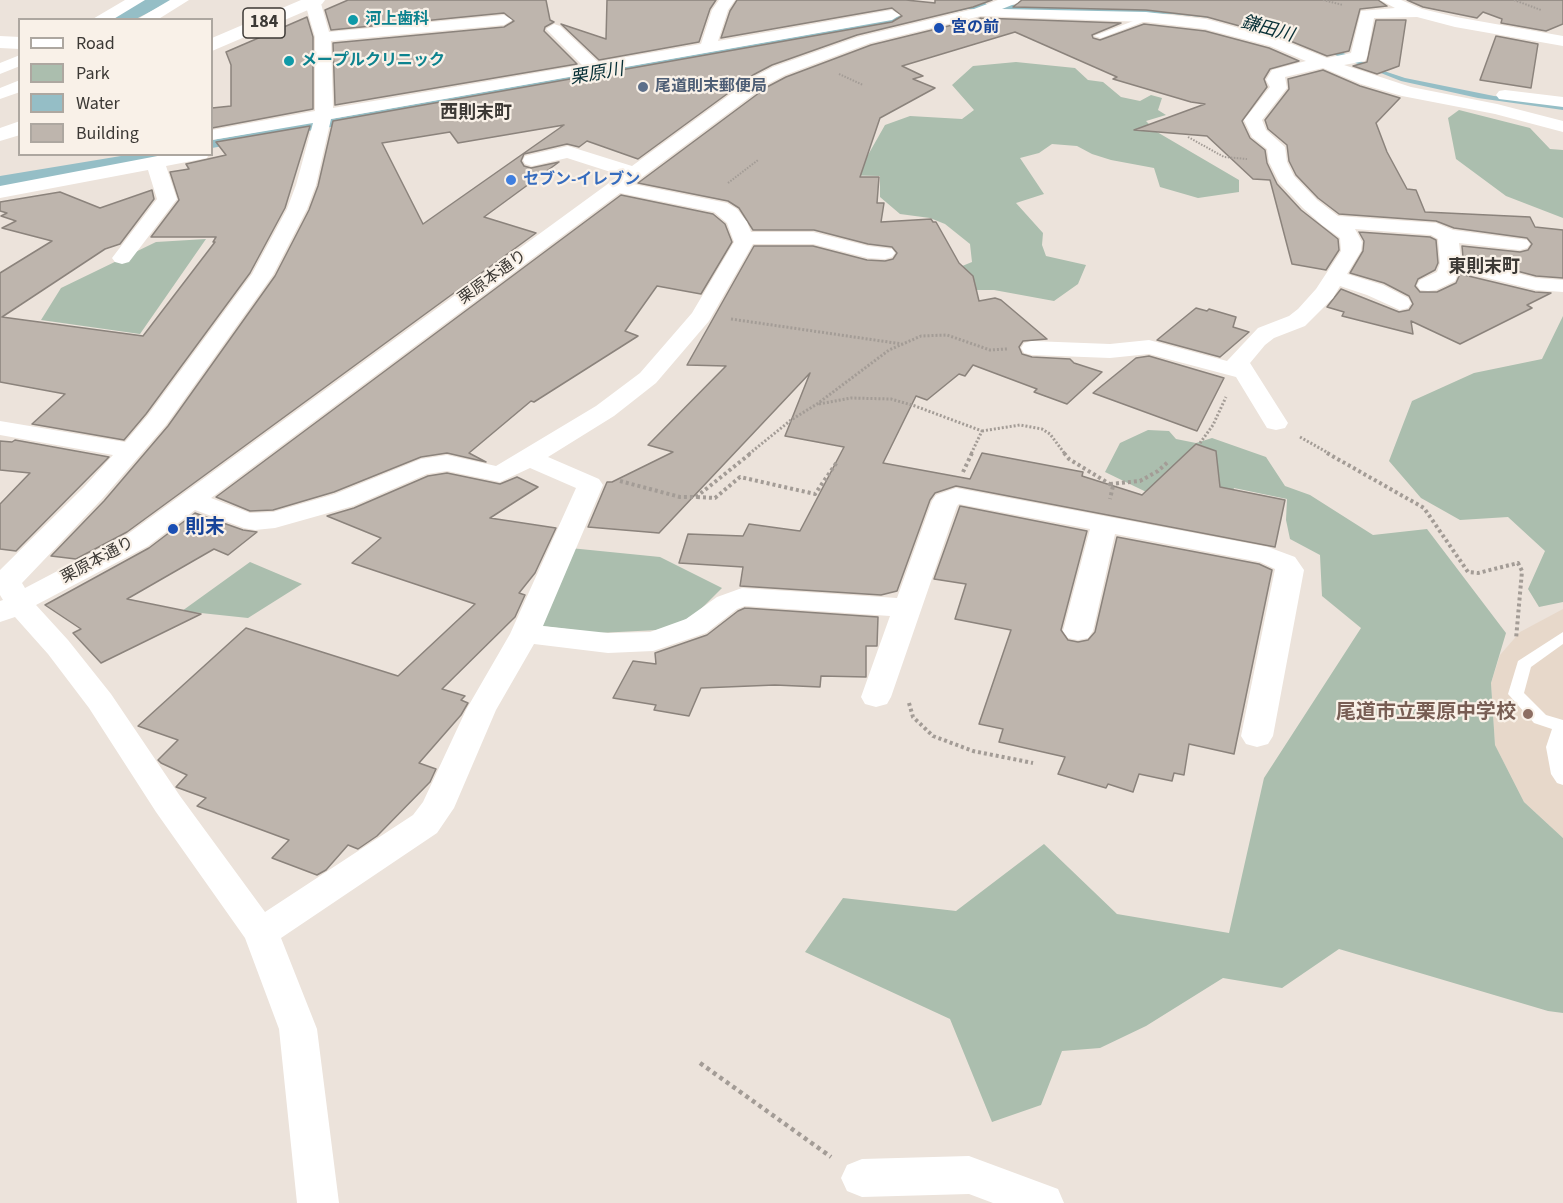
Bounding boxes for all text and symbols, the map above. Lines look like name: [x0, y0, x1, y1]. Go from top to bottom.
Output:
road number: 184: [243, 8, 285, 38]
place label: 河上歯科: [365, 10, 429, 30]
marker: 河上歯科: [346, 13, 360, 27]
water label: 鎌田川: [1238, 13, 1296, 47]
legend: [18, 18, 213, 156]
place label: 宮の前: [951, 18, 999, 38]
marker: 宮の前: [932, 21, 946, 35]
text: Road: [76, 31, 115, 56]
place label: メープルクリニック: [301, 51, 445, 71]
marker: メープルクリニック: [282, 54, 296, 68]
water label: 栗原川: [569, 60, 625, 90]
text: Park: [76, 61, 110, 86]
place label: 尾道則末郵便局: [655, 77, 767, 97]
marker: 尾道則末郵便局: [636, 80, 650, 94]
text: Water: [76, 91, 120, 116]
district label: 西則末町: [440, 103, 512, 125]
text: Building: [76, 121, 139, 146]
place label: セブン-イレブン: [523, 170, 640, 190]
marker: セブン-イレブン: [504, 173, 518, 187]
street label: 栗原本通り: [455, 247, 531, 309]
district label: 東則末町: [1448, 257, 1520, 279]
place label: 則末: [185, 517, 225, 541]
marker: 則末: [166, 522, 180, 536]
street label: 栗原本通り: [58, 534, 138, 588]
place label: 尾道市立栗原中学校: [1336, 702, 1516, 726]
marker: 尾道市立栗原中学校: [1521, 707, 1535, 721]

